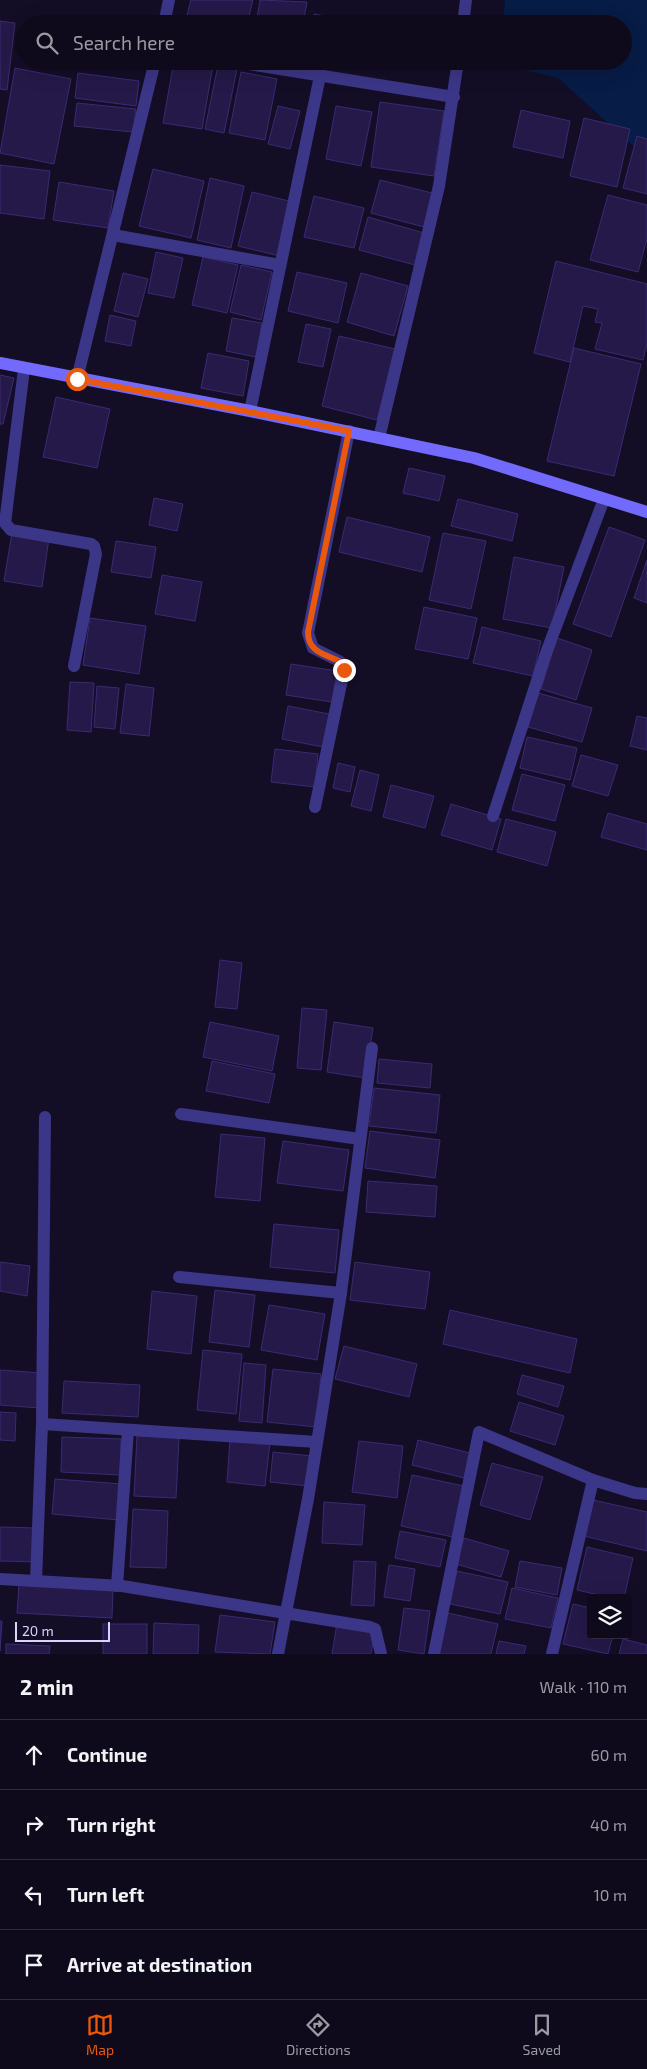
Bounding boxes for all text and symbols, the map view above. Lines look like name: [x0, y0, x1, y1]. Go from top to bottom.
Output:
search box: [15, 15, 632, 70]
icon: search: [33, 29, 61, 57]
text: Search here: [73, 31, 175, 54]
route start: [66, 368, 89, 391]
route end: [333, 659, 356, 682]
map controls: [587, 1594, 632, 1639]
button: layers: [587, 1594, 632, 1639]
scale bar: [15, 1619, 110, 1642]
text: 20 m: [22, 1622, 54, 1639]
text: 2 min: [20, 1674, 74, 1699]
text: Walk · 110 m: [540, 1677, 627, 1696]
icon: ahead: [20, 1741, 48, 1769]
text: Continue: [67, 1743, 147, 1766]
text: 60 m: [591, 1745, 627, 1764]
icon: right: [20, 1811, 48, 1839]
text: Turn right: [67, 1813, 155, 1836]
text: 40 m: [590, 1815, 627, 1834]
icon: left: [20, 1881, 48, 1909]
text: Turn left: [67, 1883, 144, 1906]
text: 10 m: [593, 1885, 627, 1904]
icon: arrive: [20, 1951, 48, 1979]
text: Arrive at destination: [67, 1953, 252, 1976]
tab: Map: [86, 2011, 114, 2058]
tab: Directions: [286, 2011, 351, 2058]
tab: Saved: [523, 2011, 561, 2058]

